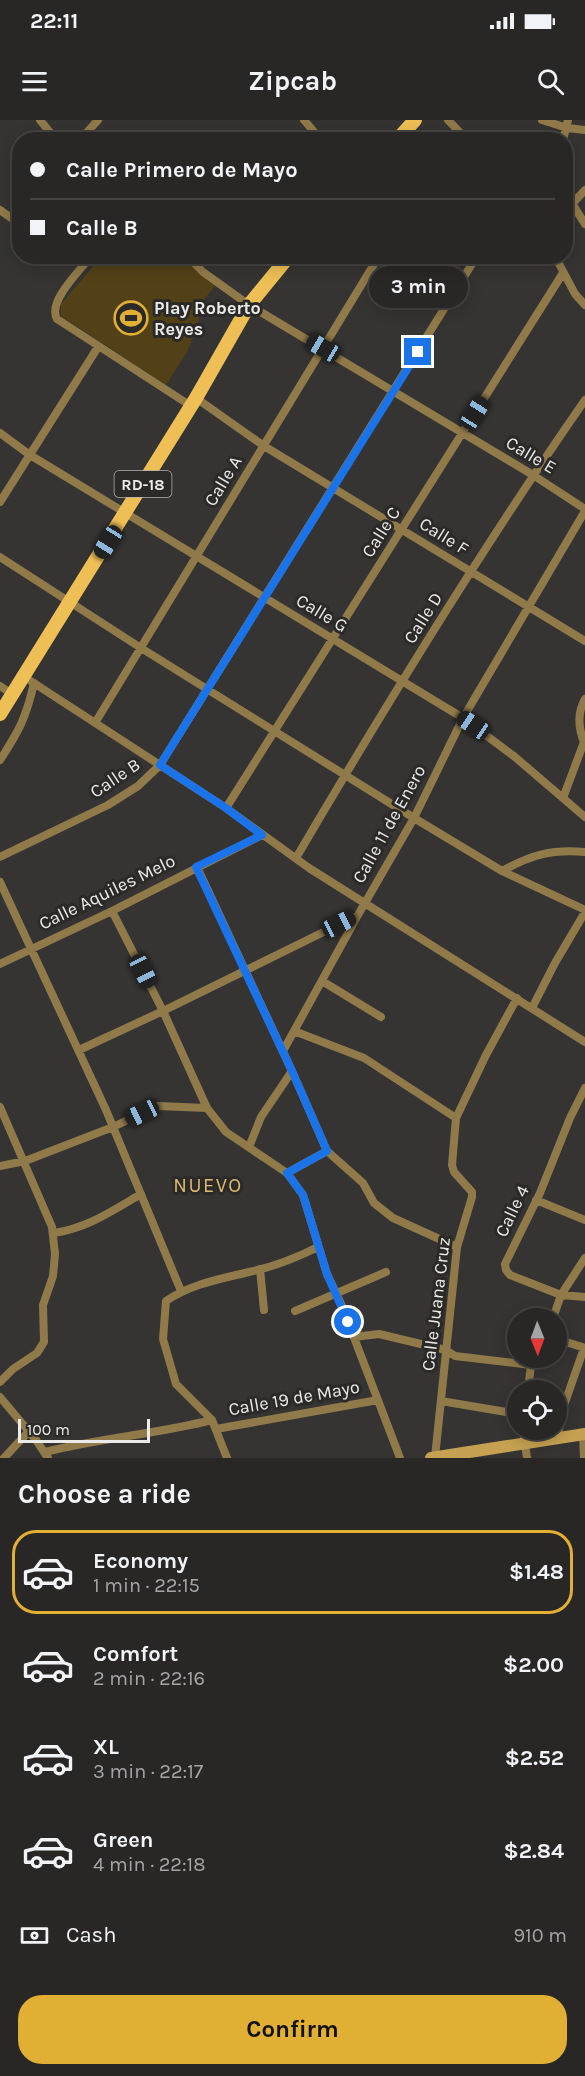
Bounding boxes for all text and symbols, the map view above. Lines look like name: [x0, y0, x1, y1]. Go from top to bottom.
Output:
text: 22:11: [30, 8, 78, 34]
icon: menu: [18, 65, 51, 98]
text: Zipcab: [248, 65, 337, 97]
icon: search: [534, 65, 567, 98]
text: Calle Primero de Mayo: [66, 157, 298, 183]
text: Calle B: [66, 215, 138, 241]
callout: 3 min: [368, 265, 468, 307]
text: 3 min: [391, 275, 446, 298]
place label: Play Roberto Reyes: [154, 297, 261, 340]
sports icon: Play Roberto Reyes: [113, 300, 149, 336]
car: [303, 331, 343, 365]
route end: [404, 338, 431, 365]
car: [458, 393, 492, 433]
street label: Calle E: [502, 431, 560, 479]
street label: Calle A: [199, 452, 247, 510]
road number: RD-18: [114, 471, 172, 497]
street label: Calle C: [357, 503, 405, 561]
street label: Calle F: [415, 512, 473, 560]
car: [91, 522, 125, 562]
street label: Calle D: [399, 588, 447, 648]
street label: Calle G: [292, 589, 352, 637]
car: [453, 707, 493, 743]
street label: Calle B: [86, 753, 144, 803]
street label: Calle 11 de Enero: [348, 761, 430, 887]
street label: Calle Aquiles Melo: [35, 849, 179, 935]
car: [319, 908, 359, 940]
car: [127, 951, 159, 991]
car: [122, 1097, 162, 1129]
district label: NUEVO: [173, 1174, 243, 1197]
street label: Calle 4: [490, 1182, 534, 1240]
street label: Calle Juana Cruz: [417, 1236, 455, 1372]
route start: [334, 1308, 361, 1335]
north arrow: [507, 1308, 567, 1368]
map controls: [507, 1308, 567, 1440]
street label: Calle 19 de Mayo: [227, 1376, 361, 1420]
button: locate: [507, 1380, 567, 1440]
scale bar: [18, 1416, 150, 1444]
text: 100 m: [27, 1420, 70, 1439]
text: Choose a ride: [18, 1478, 191, 1510]
icon: car: [21, 1545, 75, 1599]
text: Economy: [93, 1548, 188, 1574]
text: $1.48: [509, 1559, 564, 1585]
text: 1 min · 22:15: [93, 1574, 200, 1597]
icon: car: [21, 1638, 75, 1692]
text: Comfort: [93, 1641, 178, 1667]
text: $2.00: [503, 1652, 564, 1678]
text: 2 min · 22:16: [93, 1667, 205, 1690]
icon: car: [21, 1731, 75, 1785]
text: XL: [93, 1734, 119, 1760]
text: $2.52: [505, 1745, 564, 1771]
text: 3 min · 22:17: [93, 1760, 203, 1783]
icon: car: [21, 1824, 75, 1878]
text: Green: [93, 1827, 154, 1853]
text: $2.84: [503, 1838, 564, 1864]
text: 4 min · 22:18: [93, 1853, 205, 1876]
icon: cash: [18, 1919, 51, 1952]
text: Cash: [66, 1922, 116, 1948]
text: 910 m: [513, 1924, 567, 1947]
button: Confirm: [18, 1995, 567, 2064]

